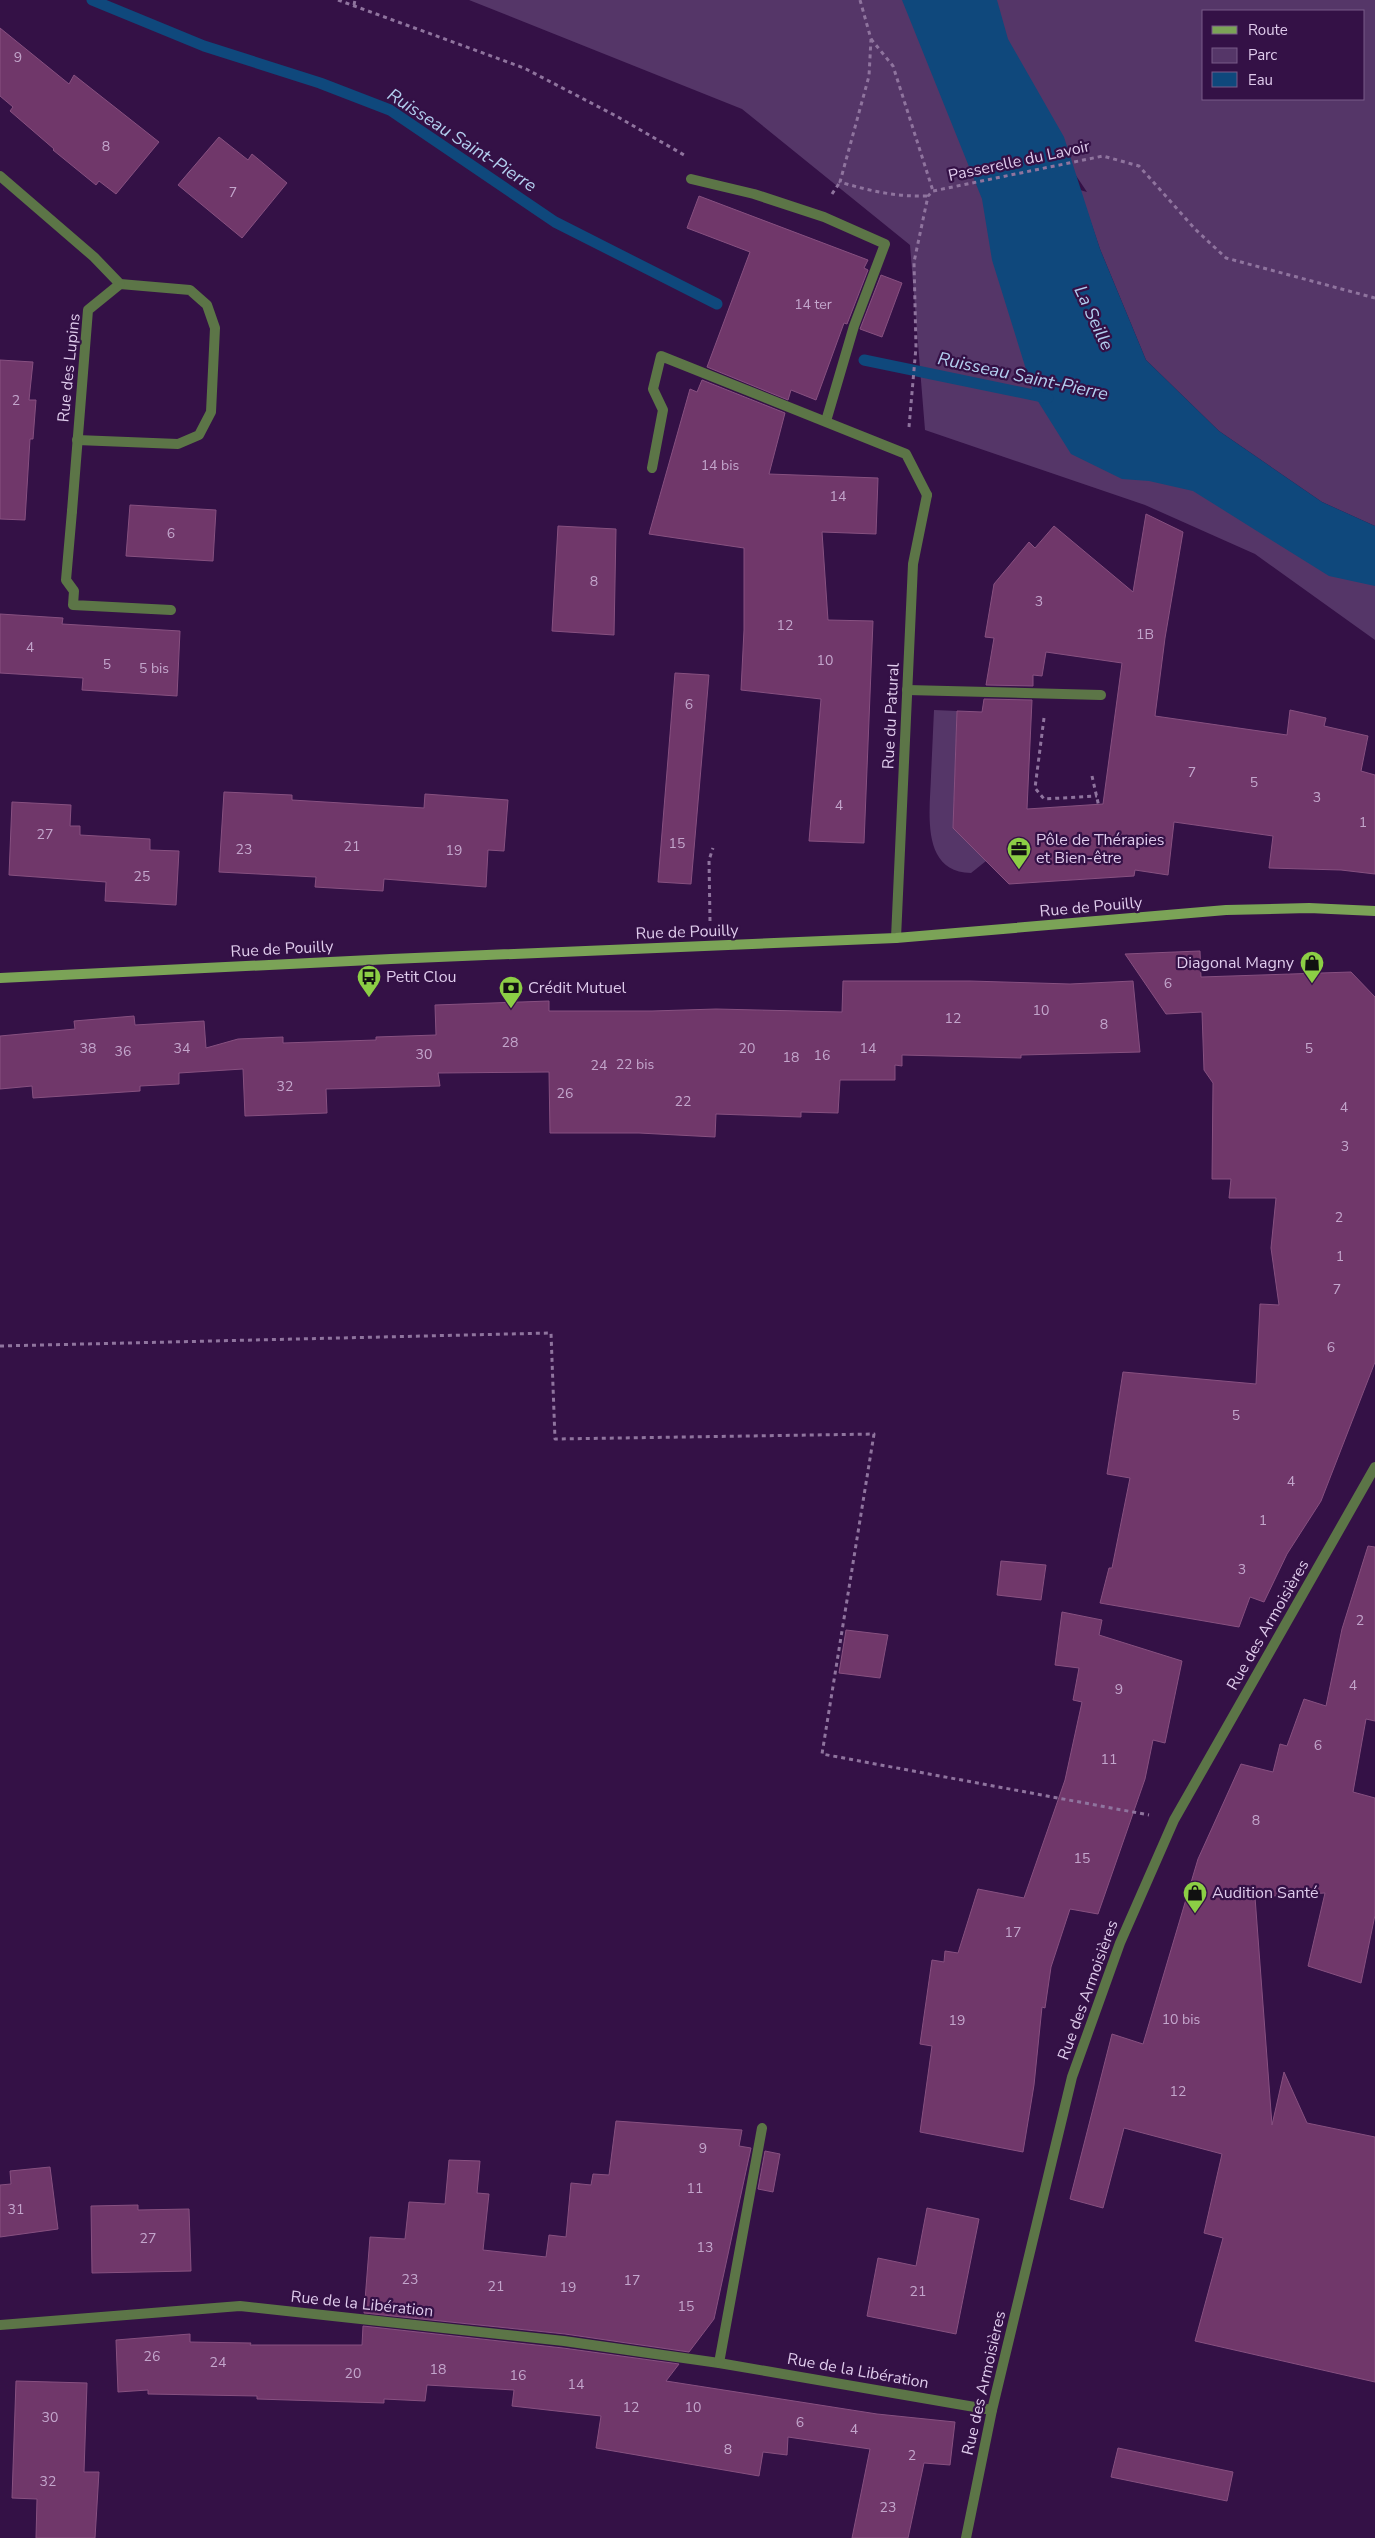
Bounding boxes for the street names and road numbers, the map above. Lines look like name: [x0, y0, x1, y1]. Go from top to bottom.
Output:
street label: Passerelle du Lavoir: [946, 135, 1092, 187]
street label: Rue des Lupins: [52, 313, 86, 423]
street label: Rue du Patural: [877, 662, 905, 770]
street label: Rue de Pouilly: [1039, 891, 1144, 922]
street label: Rue de Pouilly: [635, 919, 740, 945]
street label: Rue de Pouilly: [230, 935, 335, 963]
street label: Rue des Armoisières: [1222, 1556, 1314, 1694]
street label: Rue des Armoisières: [1052, 1917, 1124, 2063]
street label: Rue de la Libération: [290, 2286, 434, 2322]
street label: Rue des Armoisières: [957, 2309, 1011, 2457]
street label: Rue de la Libération: [786, 2348, 930, 2394]

